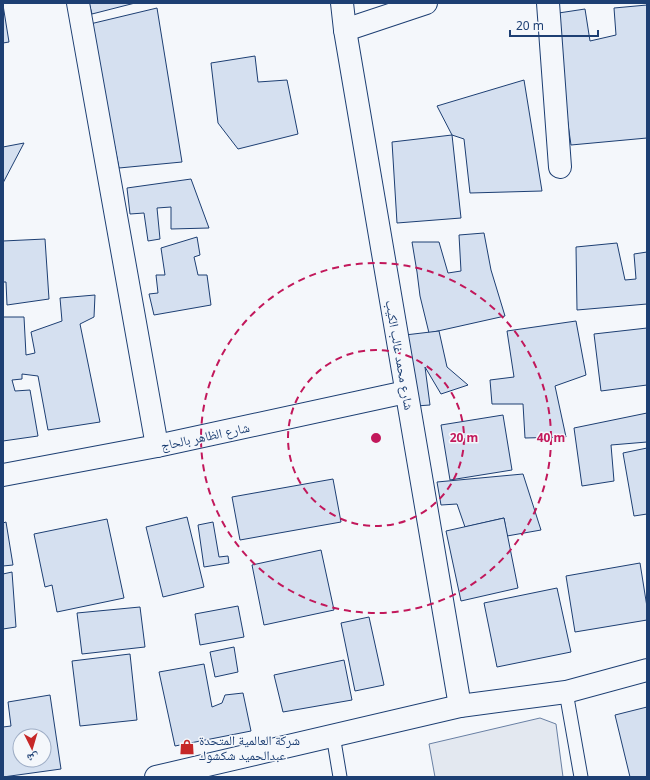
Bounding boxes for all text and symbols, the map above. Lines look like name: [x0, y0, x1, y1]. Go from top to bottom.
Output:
scale bar: [510, 12, 598, 38]
text: 20 m: [516, 17, 544, 34]
street label: شارع محمد غالب الكيب: [380, 299, 419, 412]
street label: شارع الظاهر بالحاج: [159, 418, 251, 455]
text: 20 m: [450, 429, 478, 446]
text: 40 m: [537, 429, 565, 446]
centre of rings: [369, 431, 383, 445]
north arrow: [12, 728, 52, 768]
place label: شركة العالمية المتحدة عبدالحميد شكشوك: [199, 731, 300, 764]
shop icon: شركة العالمية المتحدة عبدالحميد شكشوك: [178, 738, 196, 756]
text: ش: [26, 749, 39, 766]

